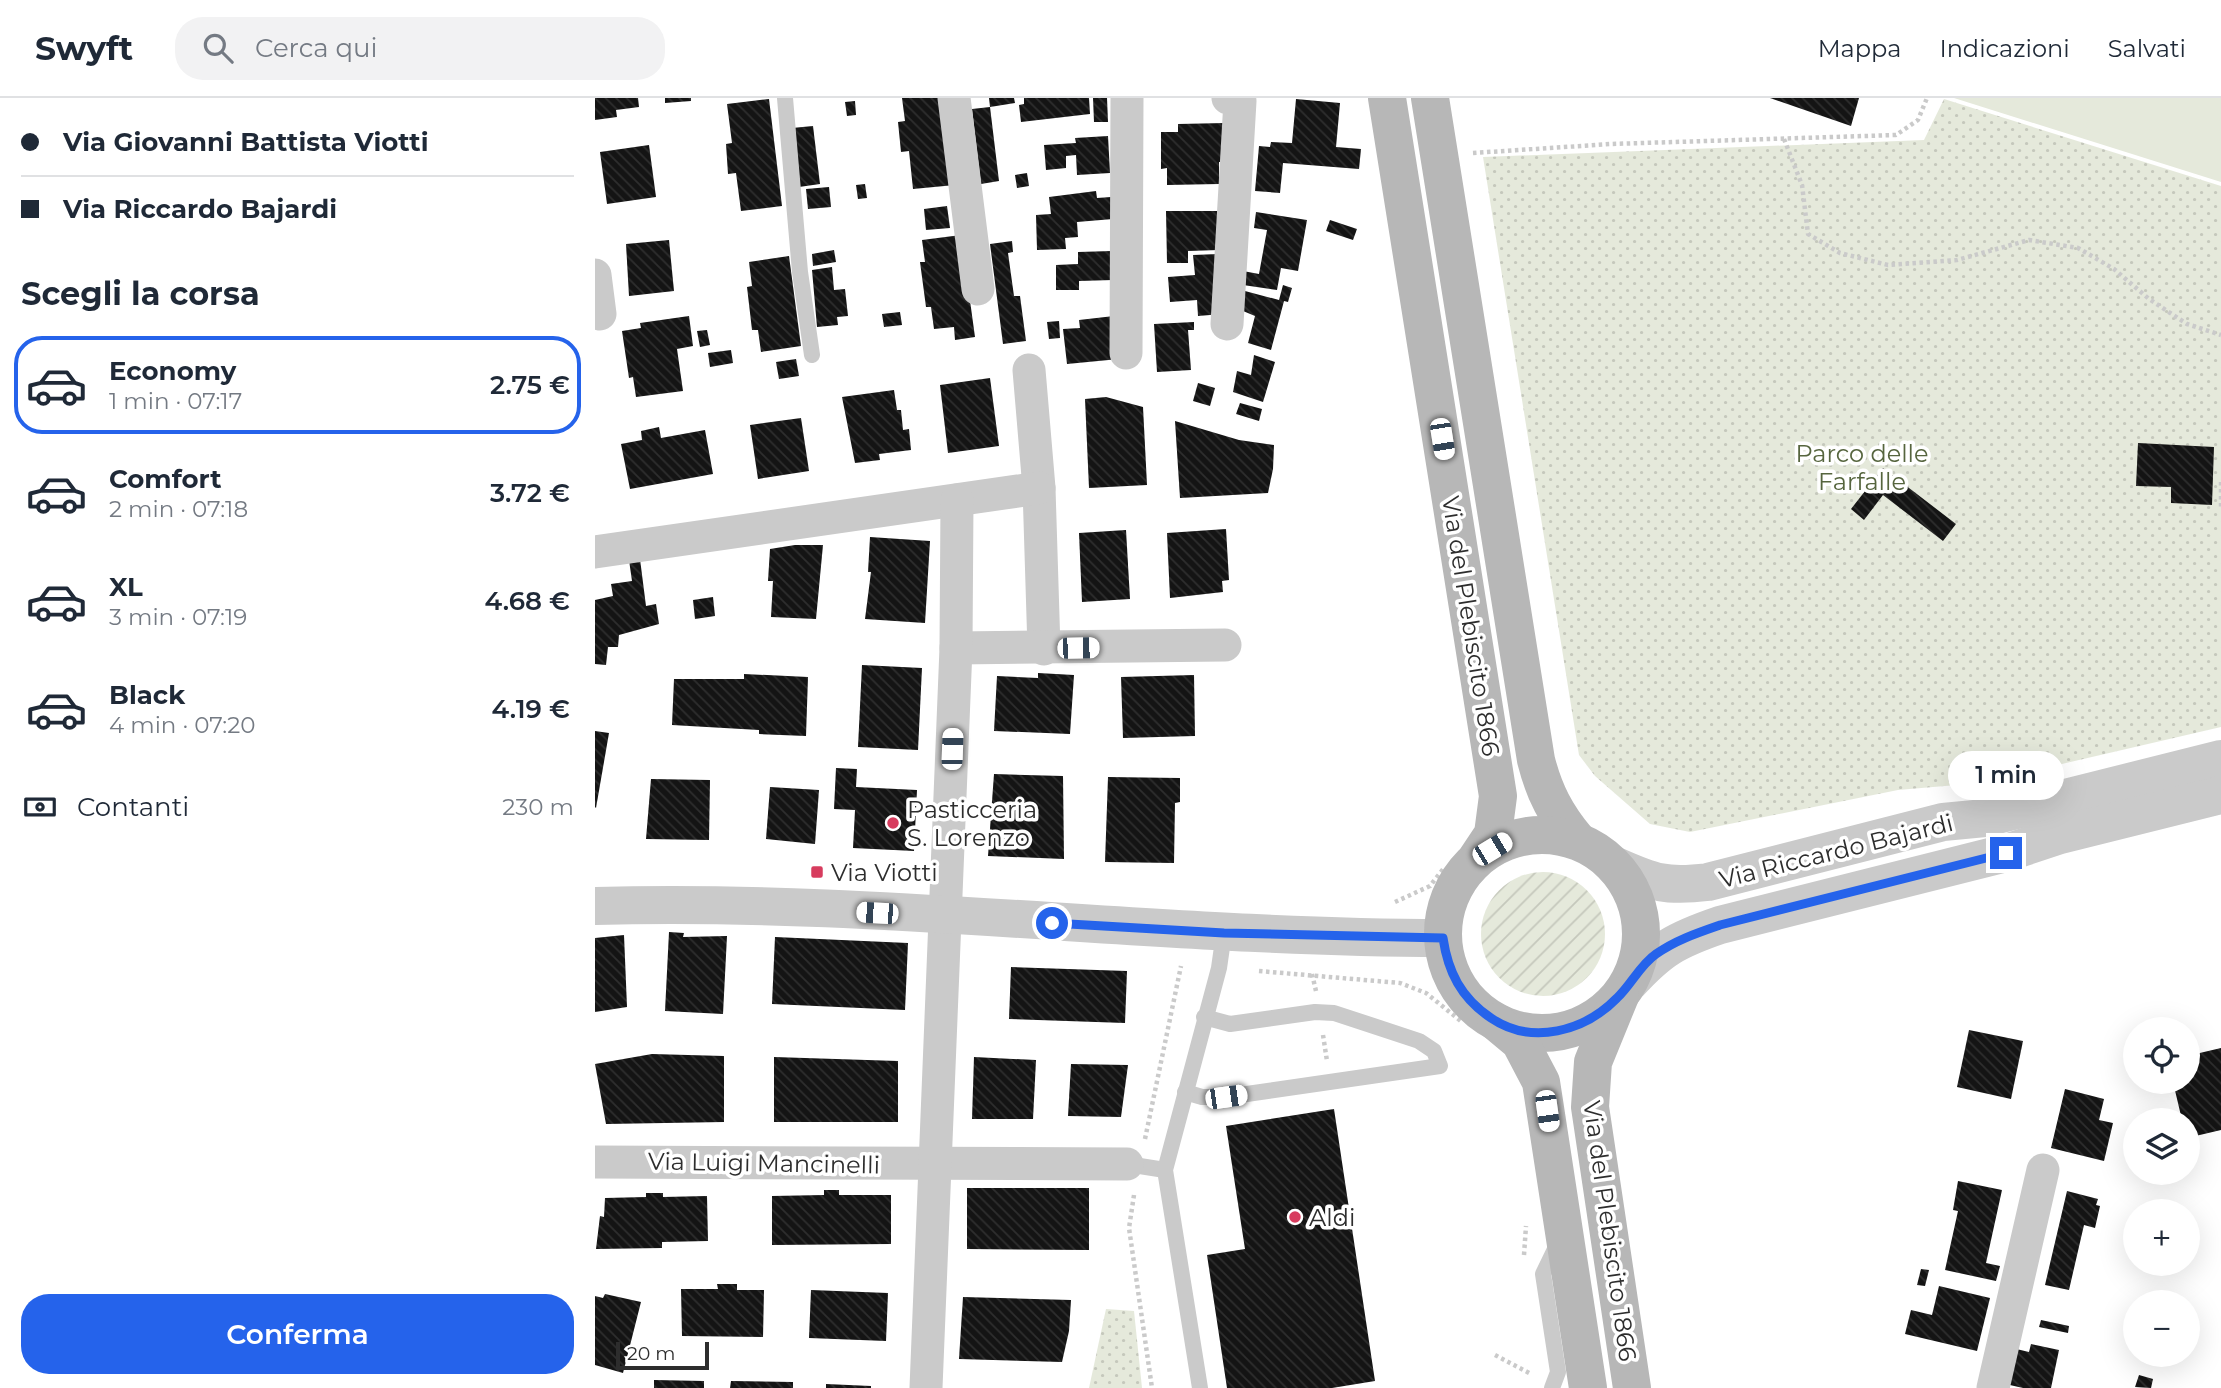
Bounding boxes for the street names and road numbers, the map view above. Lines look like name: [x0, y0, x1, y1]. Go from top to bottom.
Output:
street label: Via del Plebiscito 1866: [1436, 494, 1506, 758]
street label: Via Riccardo Bajardi: [1716, 808, 1956, 894]
street label: Via del Plebiscito 1866: [1577, 1099, 1643, 1363]
street label: Via Luigi Mancinelli: [648, 1146, 880, 1180]

